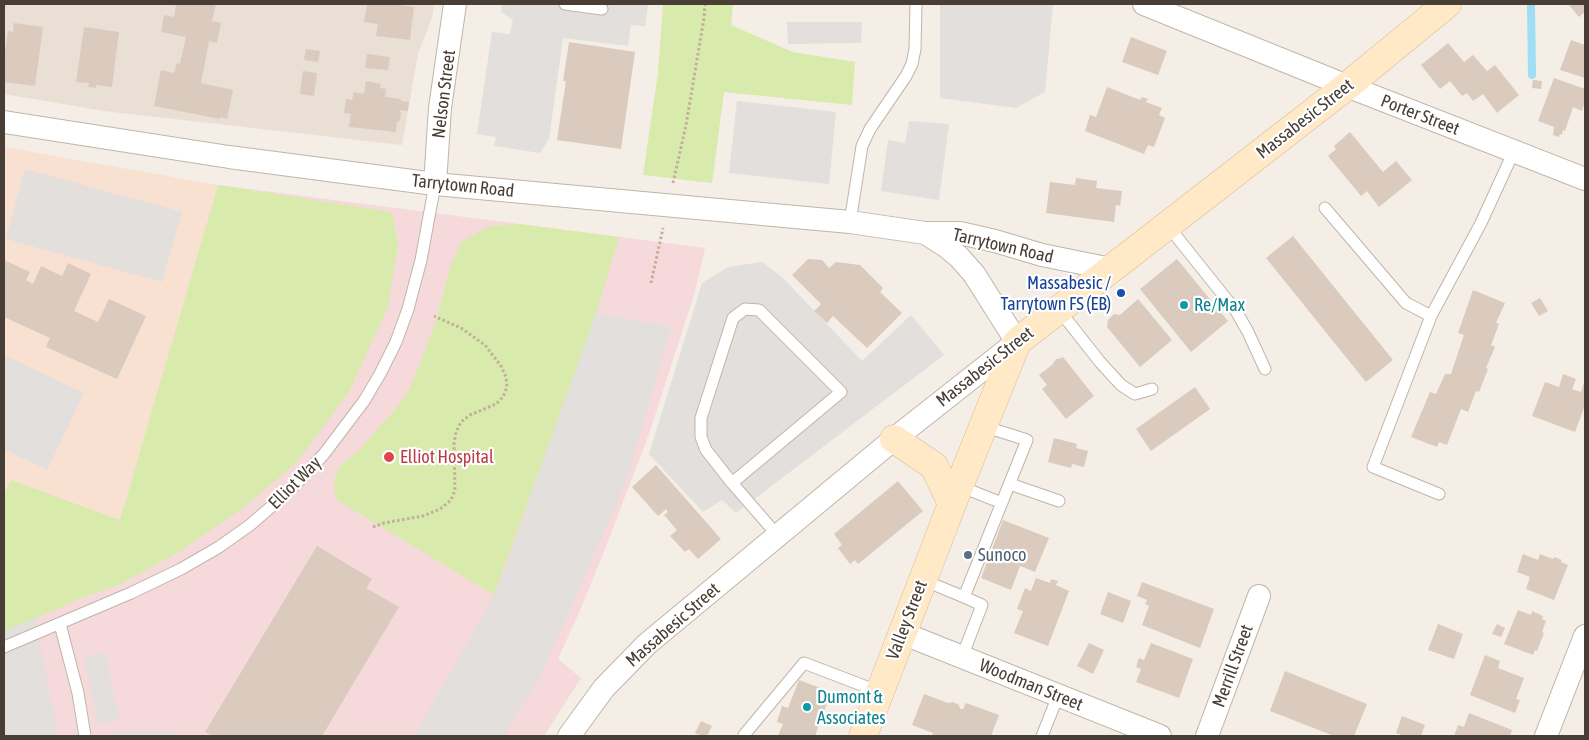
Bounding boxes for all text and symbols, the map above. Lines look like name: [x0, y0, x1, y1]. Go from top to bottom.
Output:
street label: Nelson Street: [428, 48, 460, 140]
street label: Massabesic Street: [1252, 74, 1358, 164]
street label: Porter Street: [1378, 90, 1462, 140]
street label: Tarrytown Road: [411, 170, 515, 202]
street label: Tarrytown Road: [951, 224, 1055, 268]
place label: Massabesic / Tarrytown FS (EB): [1001, 272, 1111, 314]
marker: Massabesic / Tarrytown FS (EB): [1115, 287, 1127, 299]
place label: Re/Max: [1194, 294, 1245, 316]
marker: Re/Max: [1178, 299, 1190, 311]
street label: Massabesic Street: [932, 322, 1038, 412]
place label: Elliot Hospital: [400, 446, 494, 468]
marker: Elliot Hospital: [382, 450, 396, 464]
street label: Elliot Way: [264, 452, 326, 514]
place label: Sunoco: [978, 544, 1027, 566]
marker: Sunoco: [962, 549, 974, 561]
street label: Valley Street: [882, 577, 932, 663]
street label: Massabesic Street: [622, 578, 724, 672]
street label: Merrill Street: [1208, 622, 1258, 710]
street label: Woodman Street: [976, 654, 1086, 716]
place label: Dumont & Associates: [817, 686, 886, 729]
marker: Dumont & Associates: [801, 701, 813, 713]

